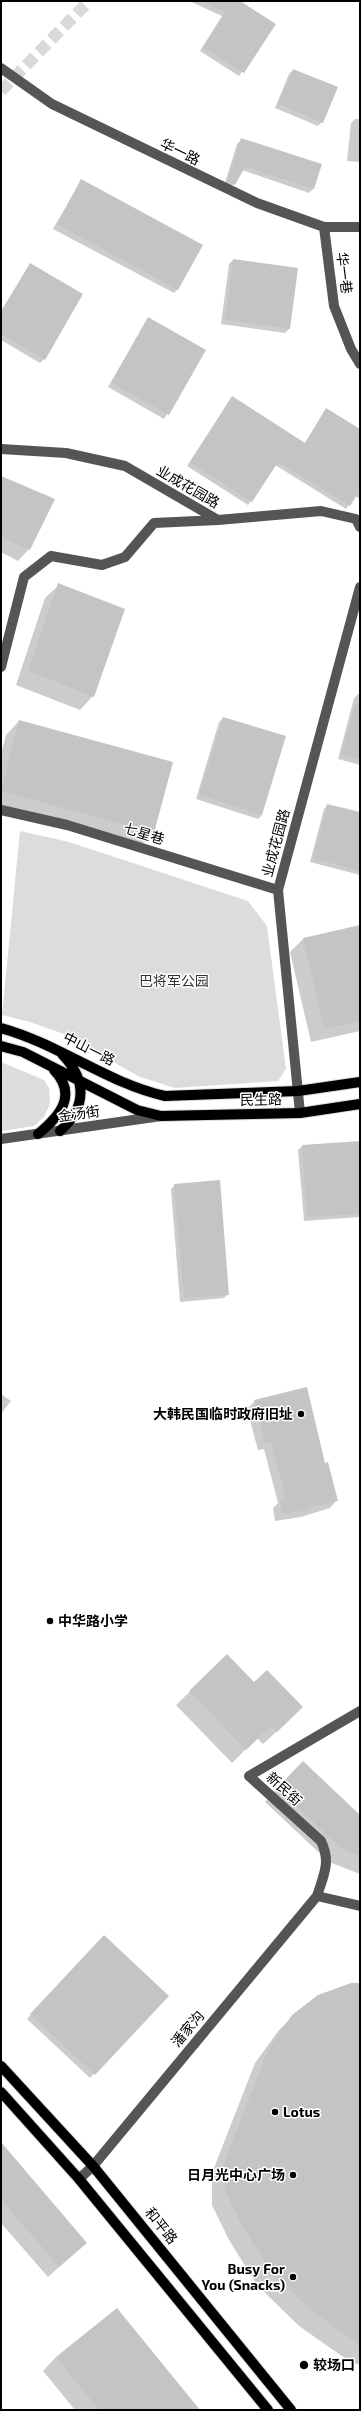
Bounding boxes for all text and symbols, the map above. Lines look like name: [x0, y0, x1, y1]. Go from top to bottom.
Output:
street label: 华一路: [157, 135, 203, 169]
street label: 华一巷: [333, 251, 355, 295]
street label: 业成花园路: [153, 462, 223, 512]
street label: 业成花园路: [259, 807, 293, 879]
street label: 七星巷: [121, 820, 167, 848]
park label: 巴将军公园: [139, 973, 209, 989]
street label: 中山一路: [60, 1029, 118, 1069]
street label: 民生路: [240, 1091, 282, 1109]
street label: 金汤街: [57, 1103, 101, 1125]
place label: 大韩民国临时政府旧址: [153, 1406, 293, 1422]
marker: 大韩民国临时政府旧址: [296, 1409, 306, 1419]
place label: 中华路小学: [58, 1613, 128, 1629]
marker: 中华路小学: [45, 1616, 55, 1626]
street label: 新民街: [263, 1769, 305, 1809]
street label: 潘家沟: [168, 2008, 208, 2050]
place label: Lotus: [283, 2104, 320, 2120]
marker: Lotus: [270, 2107, 280, 2117]
place label: 日月光中心广场: [187, 2167, 285, 2183]
marker: 日月光中心广场: [288, 2170, 298, 2180]
street label: 和平路: [141, 2204, 181, 2248]
place label: Busy For You (Snacks): [202, 2261, 285, 2294]
marker: Busy For You (Snacks): [288, 2272, 298, 2282]
place label: 较场口: [313, 2357, 355, 2373]
marker: 较场口: [298, 2359, 310, 2371]

